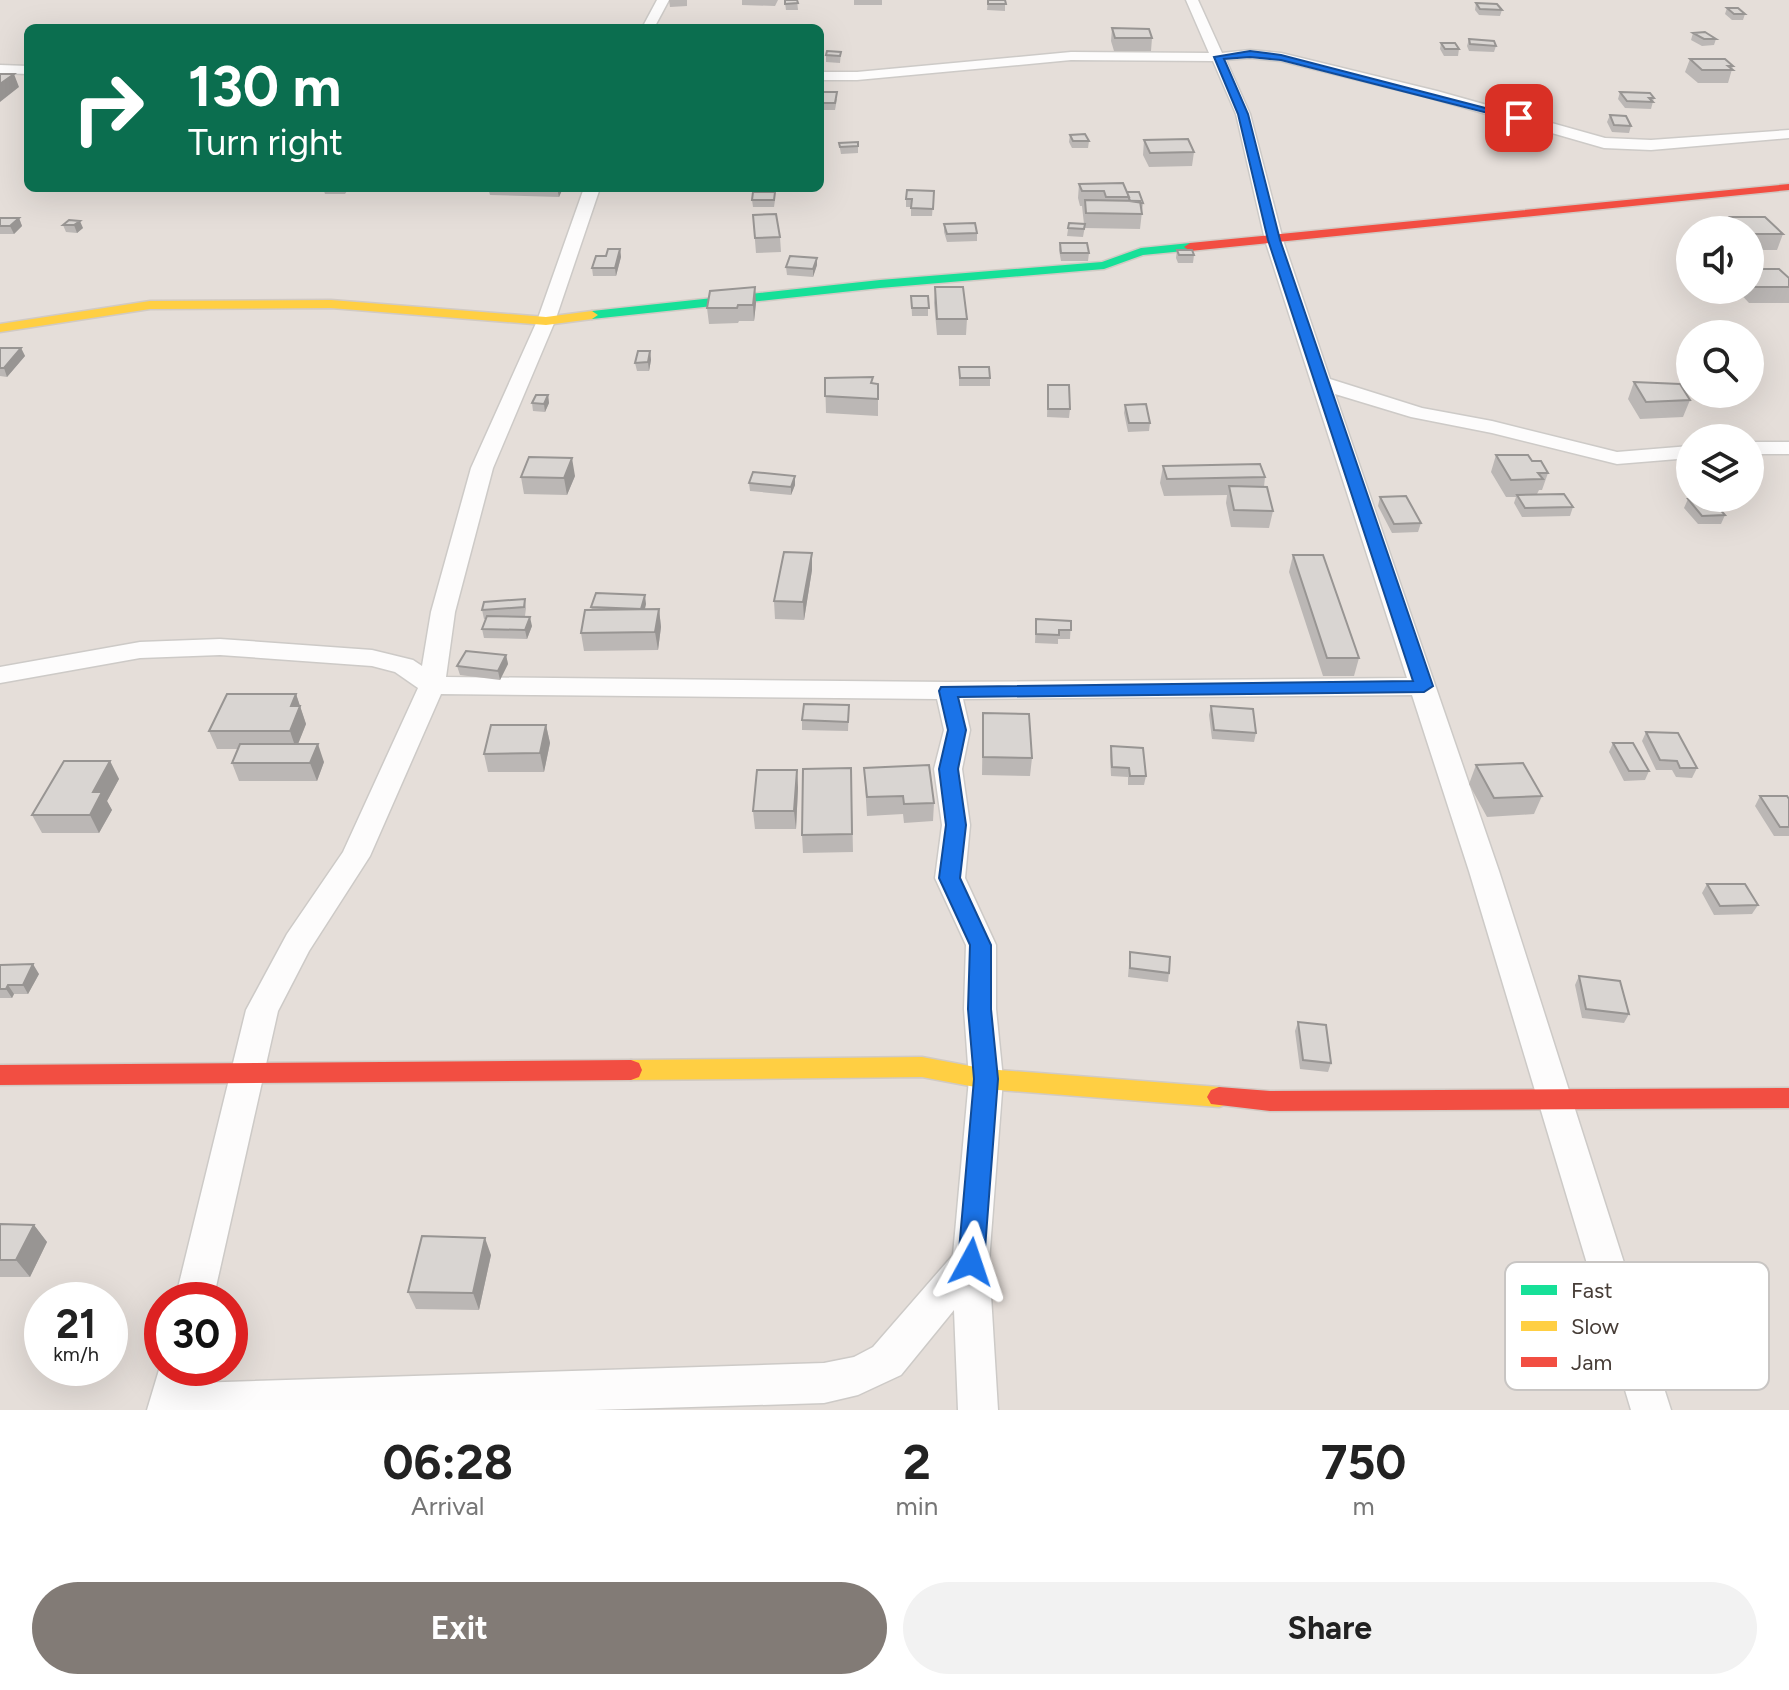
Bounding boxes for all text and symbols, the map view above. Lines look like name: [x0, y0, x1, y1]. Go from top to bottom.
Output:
text: 130 m: [188, 53, 341, 120]
icon: right: [56, 56, 160, 160]
pin: [1485, 84, 1553, 152]
icon: arrive: [1497, 96, 1541, 140]
text: Turn right: [188, 121, 343, 164]
map controls: [1676, 216, 1764, 512]
button: sound: [1676, 216, 1764, 304]
button: search: [1676, 320, 1764, 408]
button: layers: [1676, 424, 1764, 512]
position arrow: [929, 1220, 1013, 1304]
legend: [1505, 1262, 1769, 1390]
text: Fast: [1571, 1277, 1613, 1304]
speed limit sign: 30: [144, 1282, 248, 1386]
text: 21: [56, 1300, 96, 1348]
text: Slow: [1571, 1313, 1620, 1340]
text: km/h: [53, 1342, 99, 1366]
text: Jam: [1571, 1349, 1612, 1376]
text: 06:28: [383, 1433, 513, 1491]
text: 2: [903, 1433, 931, 1491]
text: 750: [1321, 1433, 1406, 1491]
text: Arrival: [411, 1490, 485, 1522]
text: min: [896, 1490, 938, 1522]
text: m: [1353, 1490, 1375, 1522]
button: Exit: [32, 1582, 887, 1674]
button: Share: [903, 1582, 1757, 1674]

